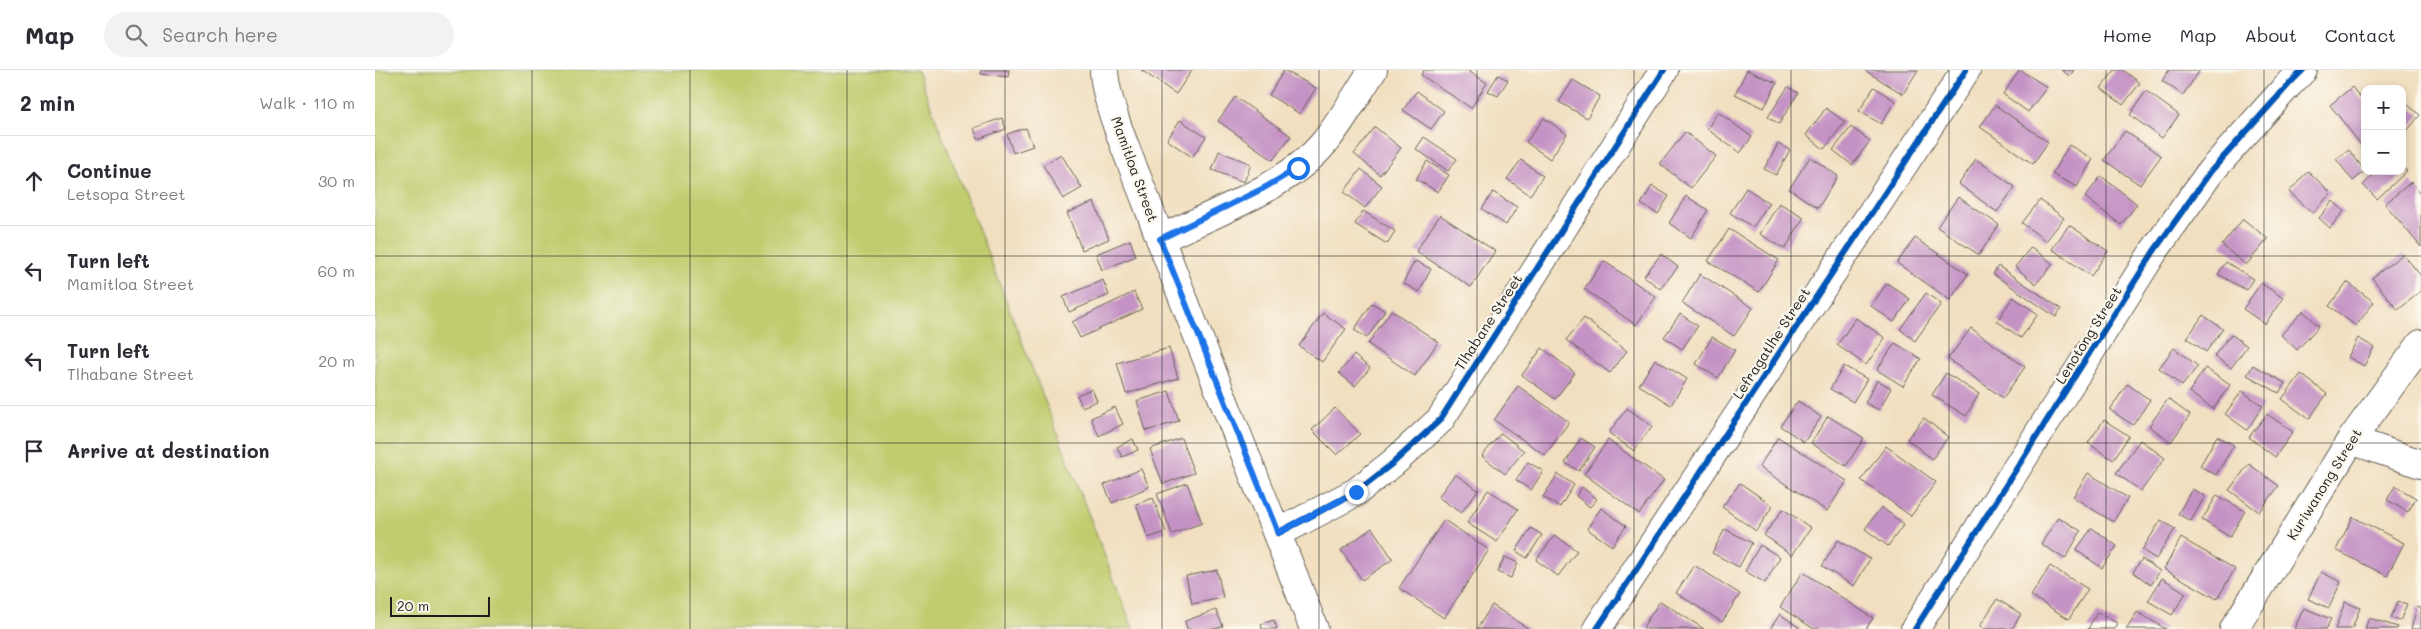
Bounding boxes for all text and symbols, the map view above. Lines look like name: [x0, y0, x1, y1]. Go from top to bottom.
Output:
search box: [104, 12, 454, 57]
text: Map: [25, 19, 74, 50]
icon: search: [122, 21, 150, 49]
text: Search here: [162, 22, 278, 47]
text: Home: [2103, 23, 2152, 47]
text: Map: [2180, 23, 2216, 47]
text: About: [2244, 23, 2297, 47]
text: Contact: [2325, 23, 2396, 47]
map controls: [2361, 85, 2406, 175]
button: +: [2361, 85, 2406, 130]
text: 2 min: [20, 89, 75, 116]
text: Walk · 110 m: [259, 92, 355, 113]
street label: Mamitloa Street: [1107, 114, 1163, 224]
button: −: [2361, 130, 2406, 175]
route start: [1287, 157, 1310, 180]
text: Continue: [67, 158, 152, 183]
icon: ahead: [20, 167, 48, 195]
text: 30 m: [318, 170, 355, 191]
text: Letsopa Street: [67, 183, 186, 204]
text: Turn left: [67, 248, 150, 273]
icon: left: [20, 257, 48, 285]
text: 60 m: [318, 260, 355, 281]
street label: Tlhabane Street: [1450, 270, 1526, 374]
text: Mamitloa Street: [67, 273, 194, 294]
street label: Lenotong Street: [2050, 283, 2126, 387]
street label: Lefragatlhe Street: [1728, 284, 1814, 402]
text: Turn left: [67, 338, 150, 363]
icon: left: [20, 347, 48, 375]
text: 20 m: [318, 350, 355, 371]
text: Tlhabane Street: [67, 363, 194, 384]
street label: Kuriwanong Street: [2282, 425, 2366, 543]
icon: arrive: [20, 437, 48, 465]
text: Arrive at destination: [67, 438, 270, 463]
route end: [1345, 481, 1368, 504]
scale bar: [390, 594, 490, 617]
text: 20 m: [397, 596, 429, 615]

